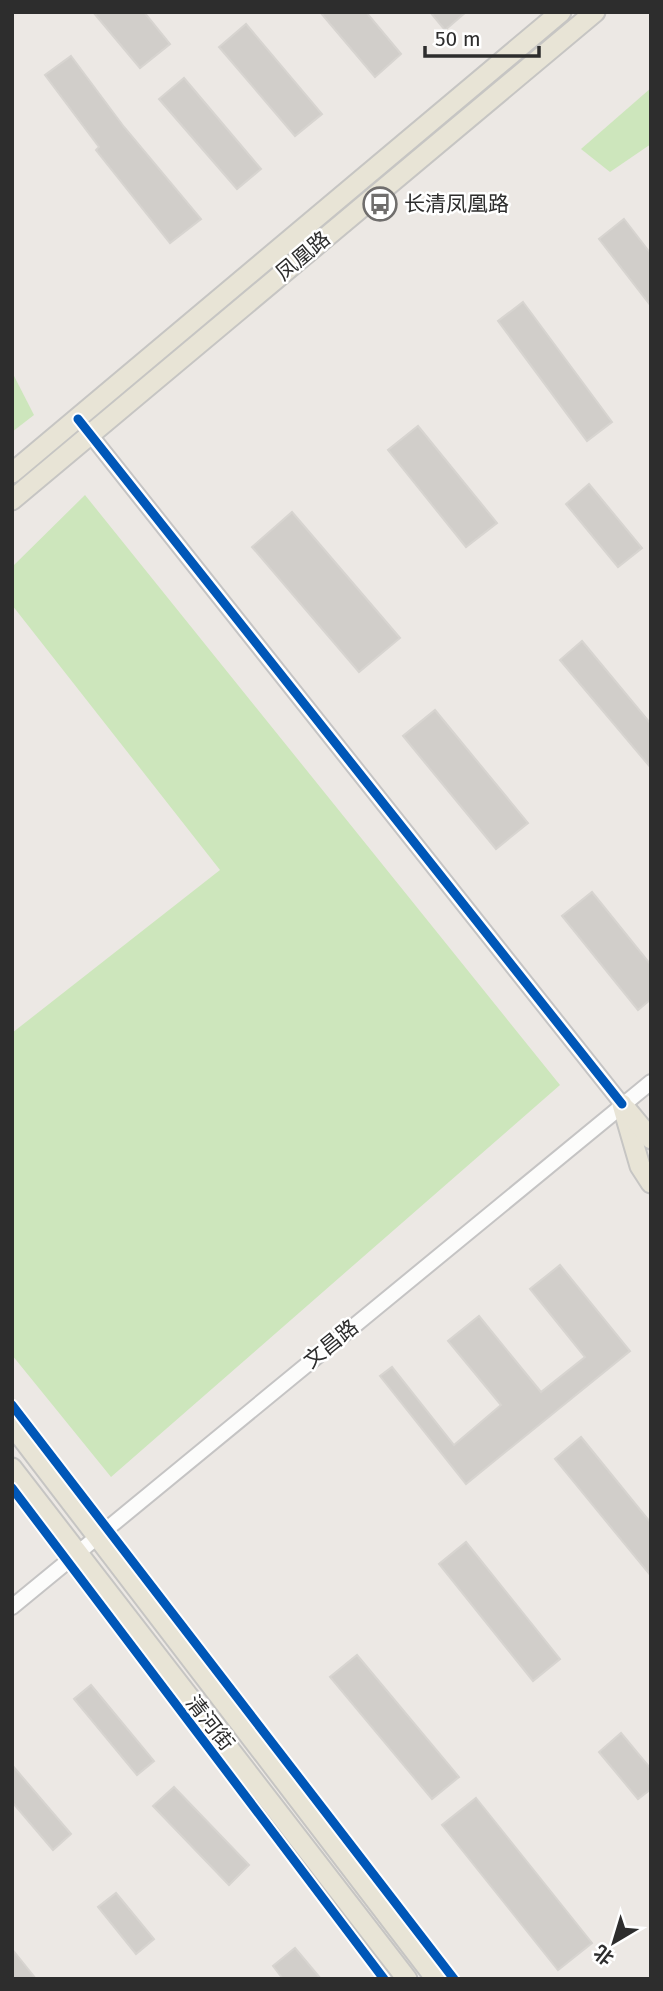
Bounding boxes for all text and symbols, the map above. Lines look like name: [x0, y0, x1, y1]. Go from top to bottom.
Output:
scale bar: [425, 14, 539, 58]
text: 50 m: [435, 26, 481, 52]
bus stop icon: 长清凤凰路: [361, 185, 399, 223]
place label: 长清凤凰路: [404, 191, 509, 217]
street label: 凤凰路: [271, 226, 335, 286]
street label: 文昌路: [298, 1314, 364, 1374]
street label: 清河街: [180, 1690, 240, 1756]
north arrow: [579, 1907, 649, 1977]
text: 北: [589, 1940, 618, 1970]

